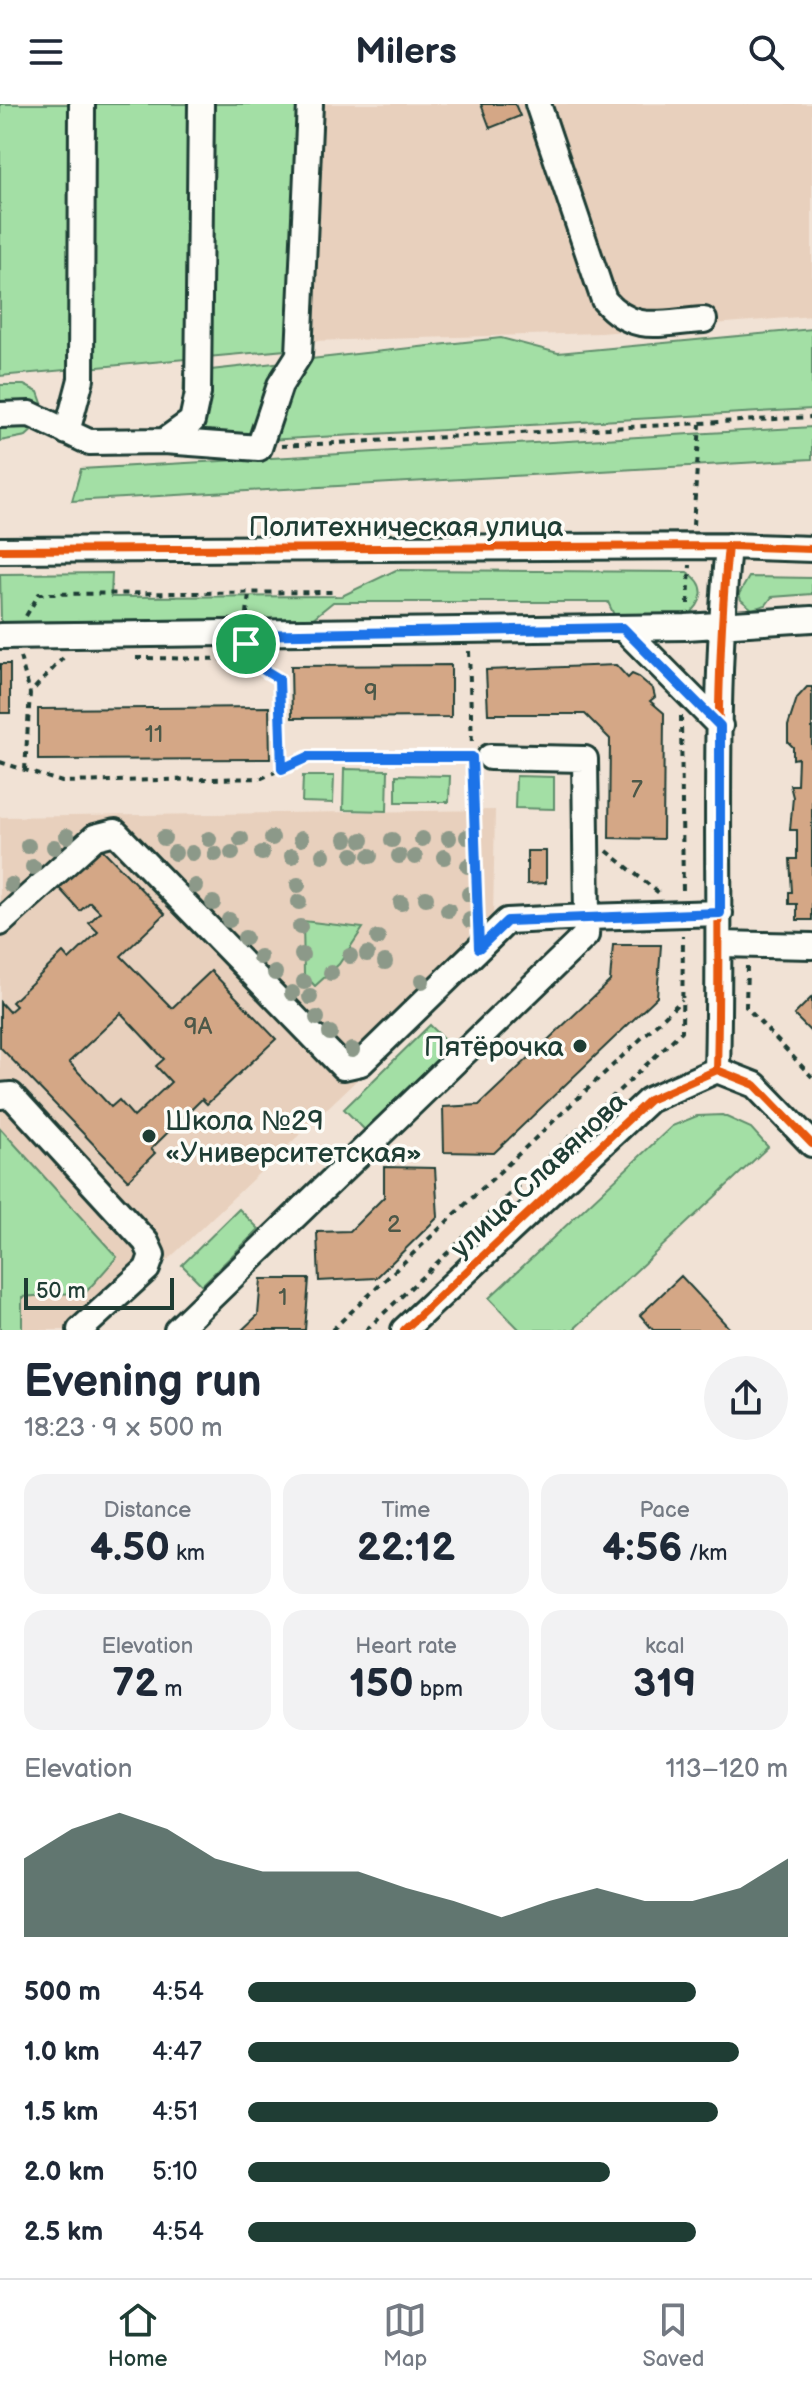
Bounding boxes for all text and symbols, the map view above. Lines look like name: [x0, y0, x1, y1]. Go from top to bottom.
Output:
icon: menu: [24, 30, 68, 74]
icon: search: [744, 30, 788, 74]
text: Milers: [355, 31, 457, 74]
street label: Политехническая улица: [249, 511, 564, 544]
pin: [212, 610, 280, 678]
icon: arrive: [224, 622, 268, 666]
house number: 9: [364, 678, 378, 707]
house number: 11: [145, 720, 163, 749]
house number: 7: [631, 775, 643, 804]
house number: 9А: [184, 1012, 213, 1041]
place label: Пятёрочка: [424, 1031, 564, 1064]
marker: Пятёрочка: [571, 1037, 589, 1055]
street label: улица Славянова: [444, 1085, 634, 1265]
place label: Школа №29 «Университетская»: [165, 1105, 422, 1170]
marker: Школа №29 «Университетская»: [140, 1127, 158, 1145]
house number: 2: [387, 1210, 401, 1239]
scale bar: [24, 1274, 174, 1310]
text: 50 m: [36, 1278, 86, 1305]
house number: 1: [278, 1283, 288, 1312]
text: Evening run: [24, 1356, 261, 1409]
button: share: [704, 1356, 788, 1440]
text: 18:23 · 9 × 500 m: [24, 1413, 223, 1444]
text: Distance: [103, 1497, 191, 1524]
text: Time: [382, 1497, 430, 1524]
text: Pace: [640, 1497, 690, 1524]
text: 4.50: [90, 1524, 170, 1572]
text: 22:12: [357, 1524, 455, 1572]
text: 4:56: [602, 1524, 682, 1572]
text: km: [170, 1540, 205, 1567]
text: /km: [682, 1540, 727, 1567]
text: Elevation: [101, 1633, 193, 1660]
text: Heart rate: [355, 1633, 457, 1660]
text: kcal: [645, 1633, 684, 1660]
text: 72: [112, 1660, 158, 1708]
text: 150: [349, 1660, 414, 1708]
text: 319: [633, 1660, 696, 1708]
text: m: [158, 1676, 182, 1703]
text: bpm: [414, 1676, 463, 1703]
text: Elevation: [24, 1754, 132, 1785]
text: 113–120 m: [666, 1754, 788, 1785]
text: 500 m: [24, 1977, 101, 2008]
text: 4:54: [152, 1977, 204, 2008]
text: 1.0 km: [24, 2037, 100, 2068]
text: 4:47: [152, 2037, 202, 2068]
text: 1.5 km: [24, 2097, 99, 2128]
text: 4:51: [152, 2097, 198, 2128]
text: 2.0 km: [24, 2157, 104, 2188]
text: 5:10: [152, 2157, 198, 2188]
text: 2.5 km: [24, 2217, 103, 2248]
text: 4:54: [152, 2217, 204, 2248]
tab: Home: [108, 2298, 168, 2373]
tab: Map: [383, 2298, 427, 2373]
tab: Saved: [643, 2298, 704, 2373]

